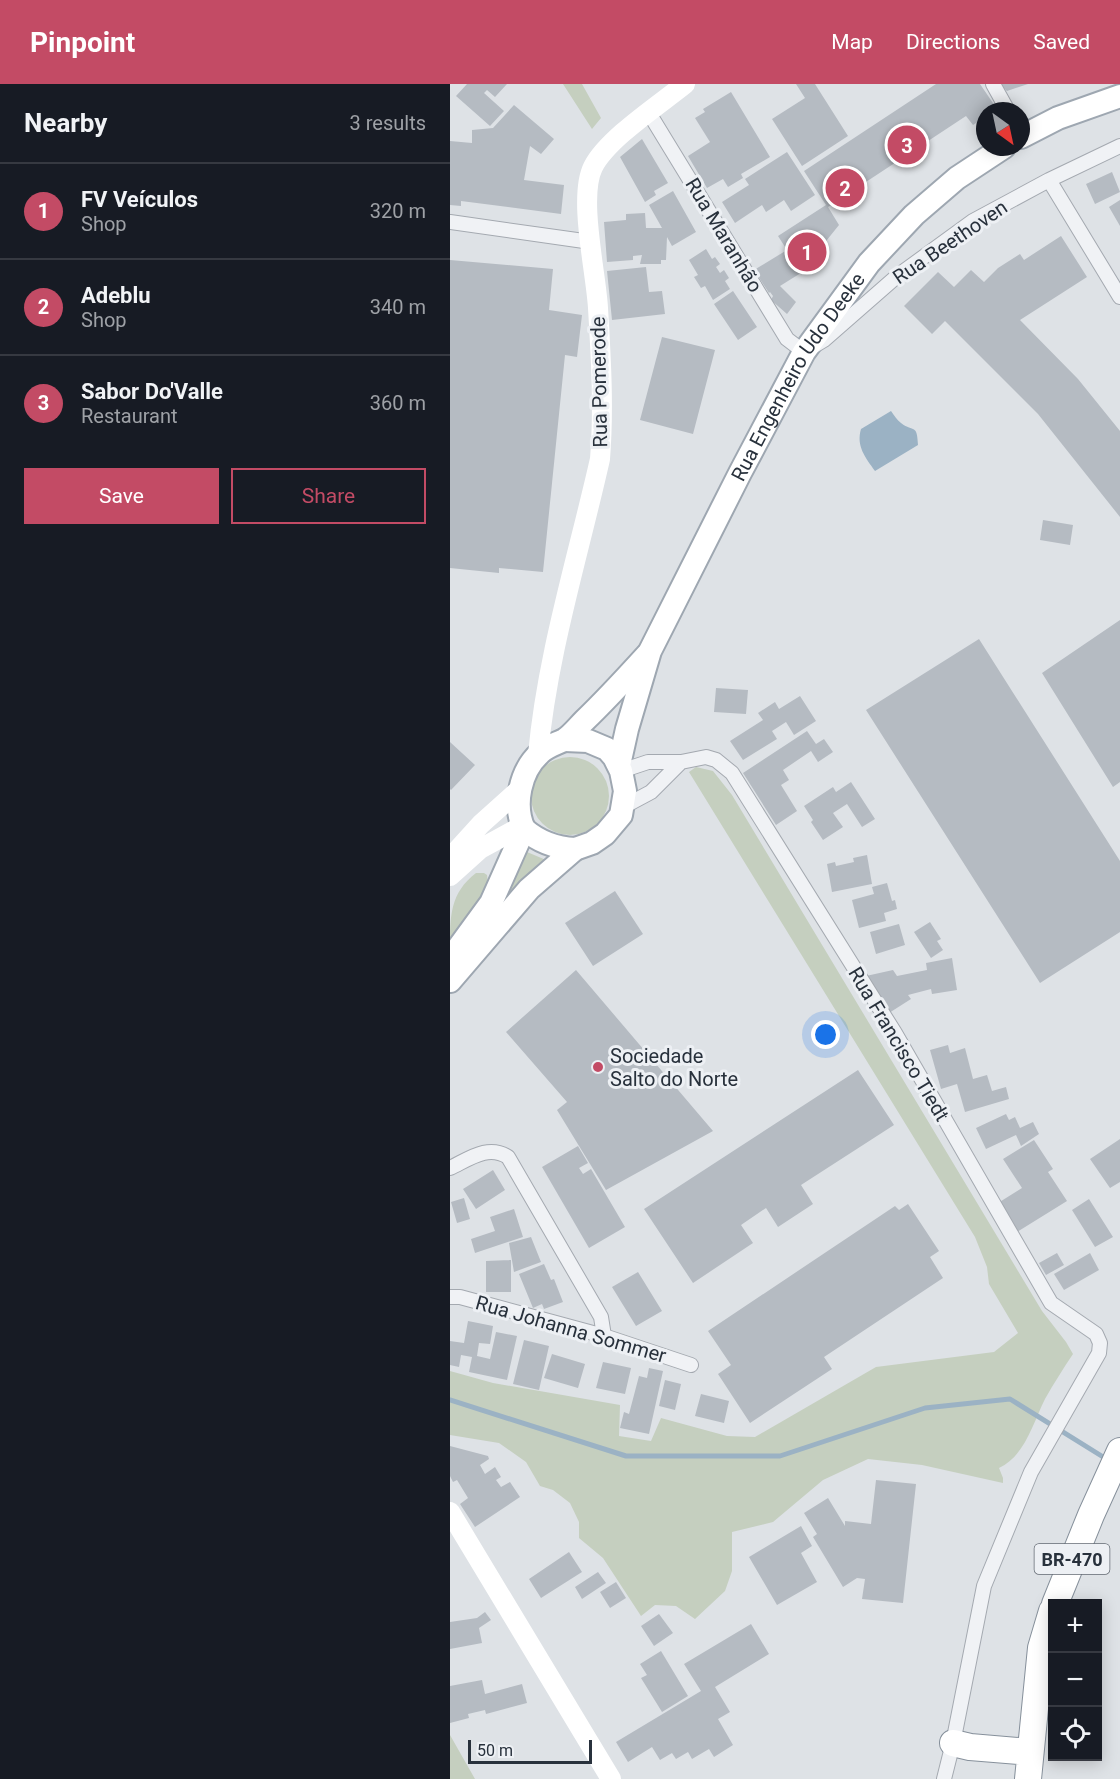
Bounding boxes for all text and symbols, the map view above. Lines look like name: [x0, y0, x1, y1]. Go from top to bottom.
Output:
text: Pinpoint: [30, 26, 135, 59]
text: Map: [831, 30, 873, 54]
text: Directions: [906, 30, 1000, 54]
text: Saved: [1033, 30, 1090, 54]
north arrow: [976, 102, 1030, 156]
text: Nearby: [24, 108, 107, 138]
text: 3 results: [350, 111, 426, 135]
pin: 3: [888, 122, 926, 168]
pin: 2: [826, 166, 864, 210]
street label: Rua Maranhão: [680, 173, 768, 297]
text: FV Veículos: [81, 187, 198, 212]
street label: Rua Beethoven: [888, 195, 1012, 289]
text: 1: [38, 199, 49, 223]
text: 320 m: [370, 199, 426, 223]
text: Shop: [81, 212, 127, 236]
pin: 1: [788, 230, 826, 274]
street label: Rua Engenheiro Udo Deeke: [726, 268, 870, 485]
text: Adeblu: [81, 283, 151, 308]
text: 2: [38, 295, 49, 319]
text: 340 m: [370, 295, 426, 319]
text: Shop: [81, 308, 127, 332]
street label: Rua Pomerode: [586, 316, 612, 448]
text: Sabor Do'Valle: [81, 379, 223, 404]
text: 3: [38, 391, 49, 415]
text: 360 m: [370, 391, 426, 415]
text: Restaurant: [81, 404, 178, 428]
button: Save: [24, 468, 219, 524]
button: Share: [231, 468, 426, 524]
street label: Rua Francisco Tiedt: [843, 963, 955, 1125]
your location: [811, 1020, 840, 1049]
place label: Sociedade Salto do Norte: [610, 1044, 738, 1091]
marker: Sociedade Salto do Norte: [591, 1060, 605, 1074]
street label: Rua Johanna Sommer: [473, 1290, 669, 1368]
road number: BR-470: [1034, 1544, 1110, 1574]
map controls: [1048, 1599, 1102, 1761]
button: +: [1048, 1599, 1102, 1653]
button: −: [1048, 1653, 1102, 1707]
button: locate: [1048, 1707, 1102, 1761]
scale bar: [468, 1737, 592, 1764]
text: 50 m: [477, 1741, 513, 1760]

